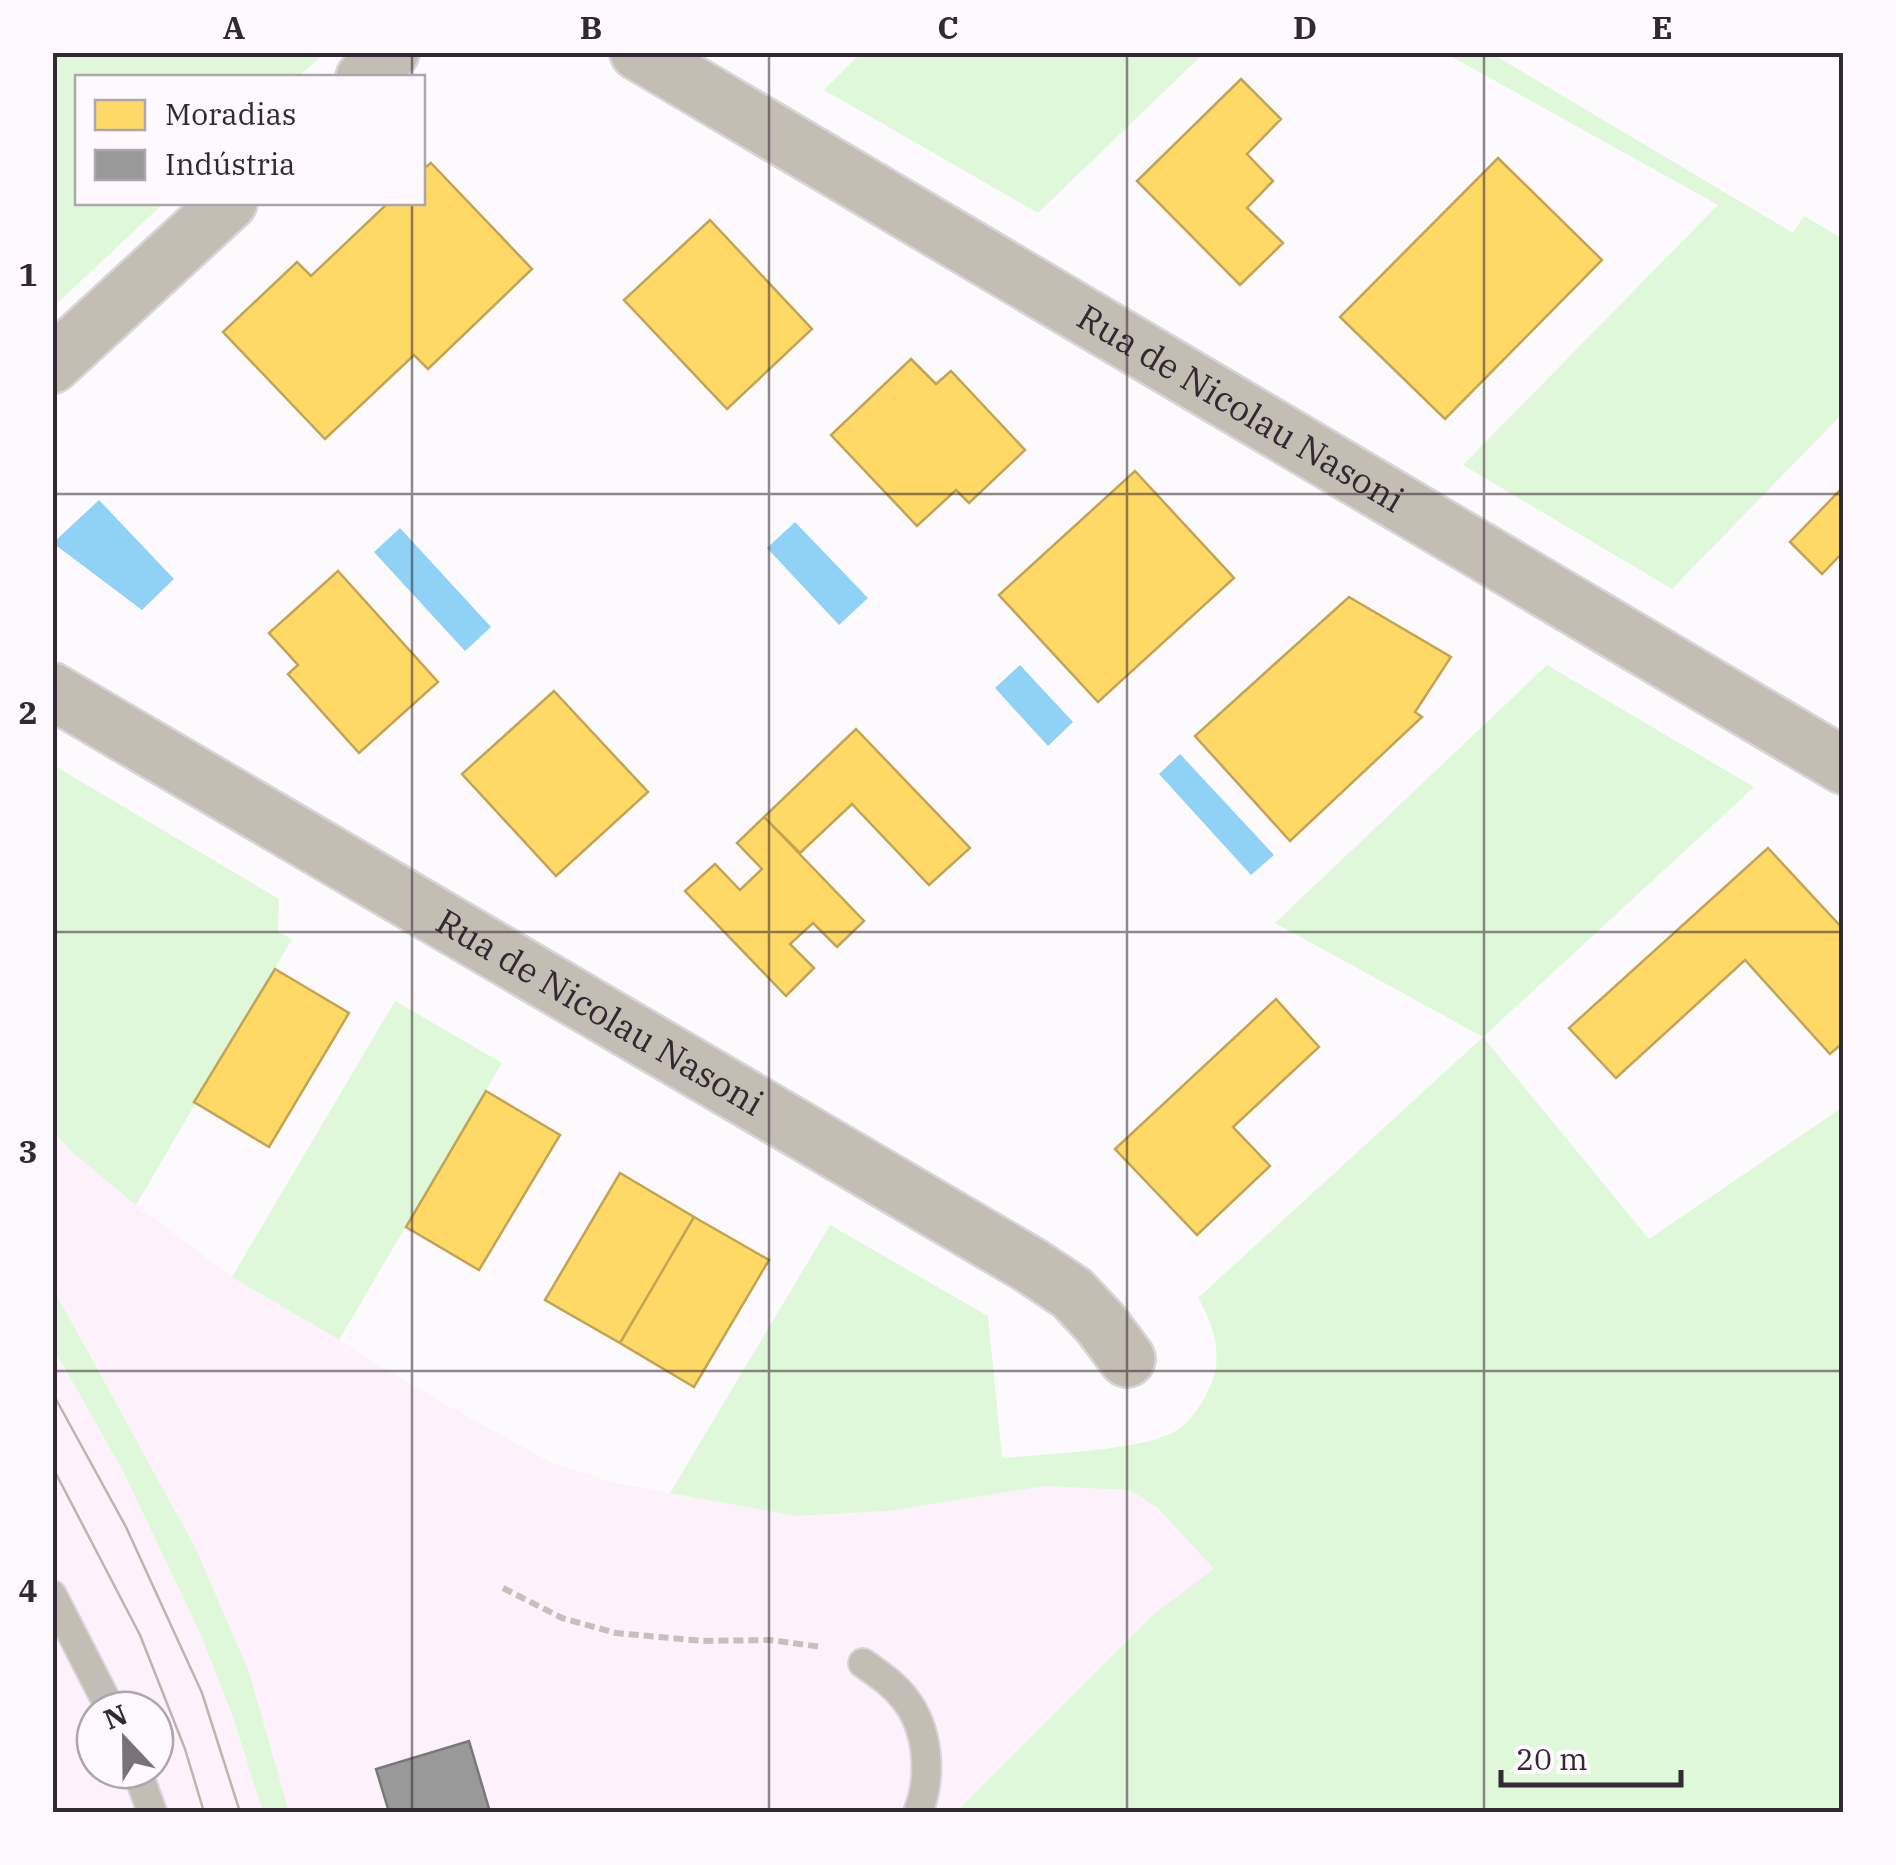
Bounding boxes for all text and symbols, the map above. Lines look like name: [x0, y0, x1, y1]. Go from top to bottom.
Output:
text: A: [223, 6, 245, 48]
text: B: [580, 6, 602, 48]
text: C: [937, 6, 959, 48]
text: D: [1293, 6, 1317, 48]
text: E: [1651, 6, 1673, 48]
legend: [75, 75, 425, 205]
text: Moradias: [165, 94, 296, 133]
text: Indústria: [165, 144, 296, 183]
text: 1: [18, 253, 38, 295]
street label: Rua de Nicolau Nasoni: [1069, 293, 1413, 522]
text: 2: [18, 691, 38, 733]
street label: Rua de Nicolau Nasoni: [428, 898, 772, 1126]
text: 3: [18, 1130, 38, 1172]
text: 4: [18, 1569, 38, 1611]
north arrow: [75, 1690, 175, 1790]
text: N: [98, 1695, 133, 1738]
scale bar: [1501, 1725, 1681, 1787]
text: 20 m: [1516, 1739, 1588, 1778]

